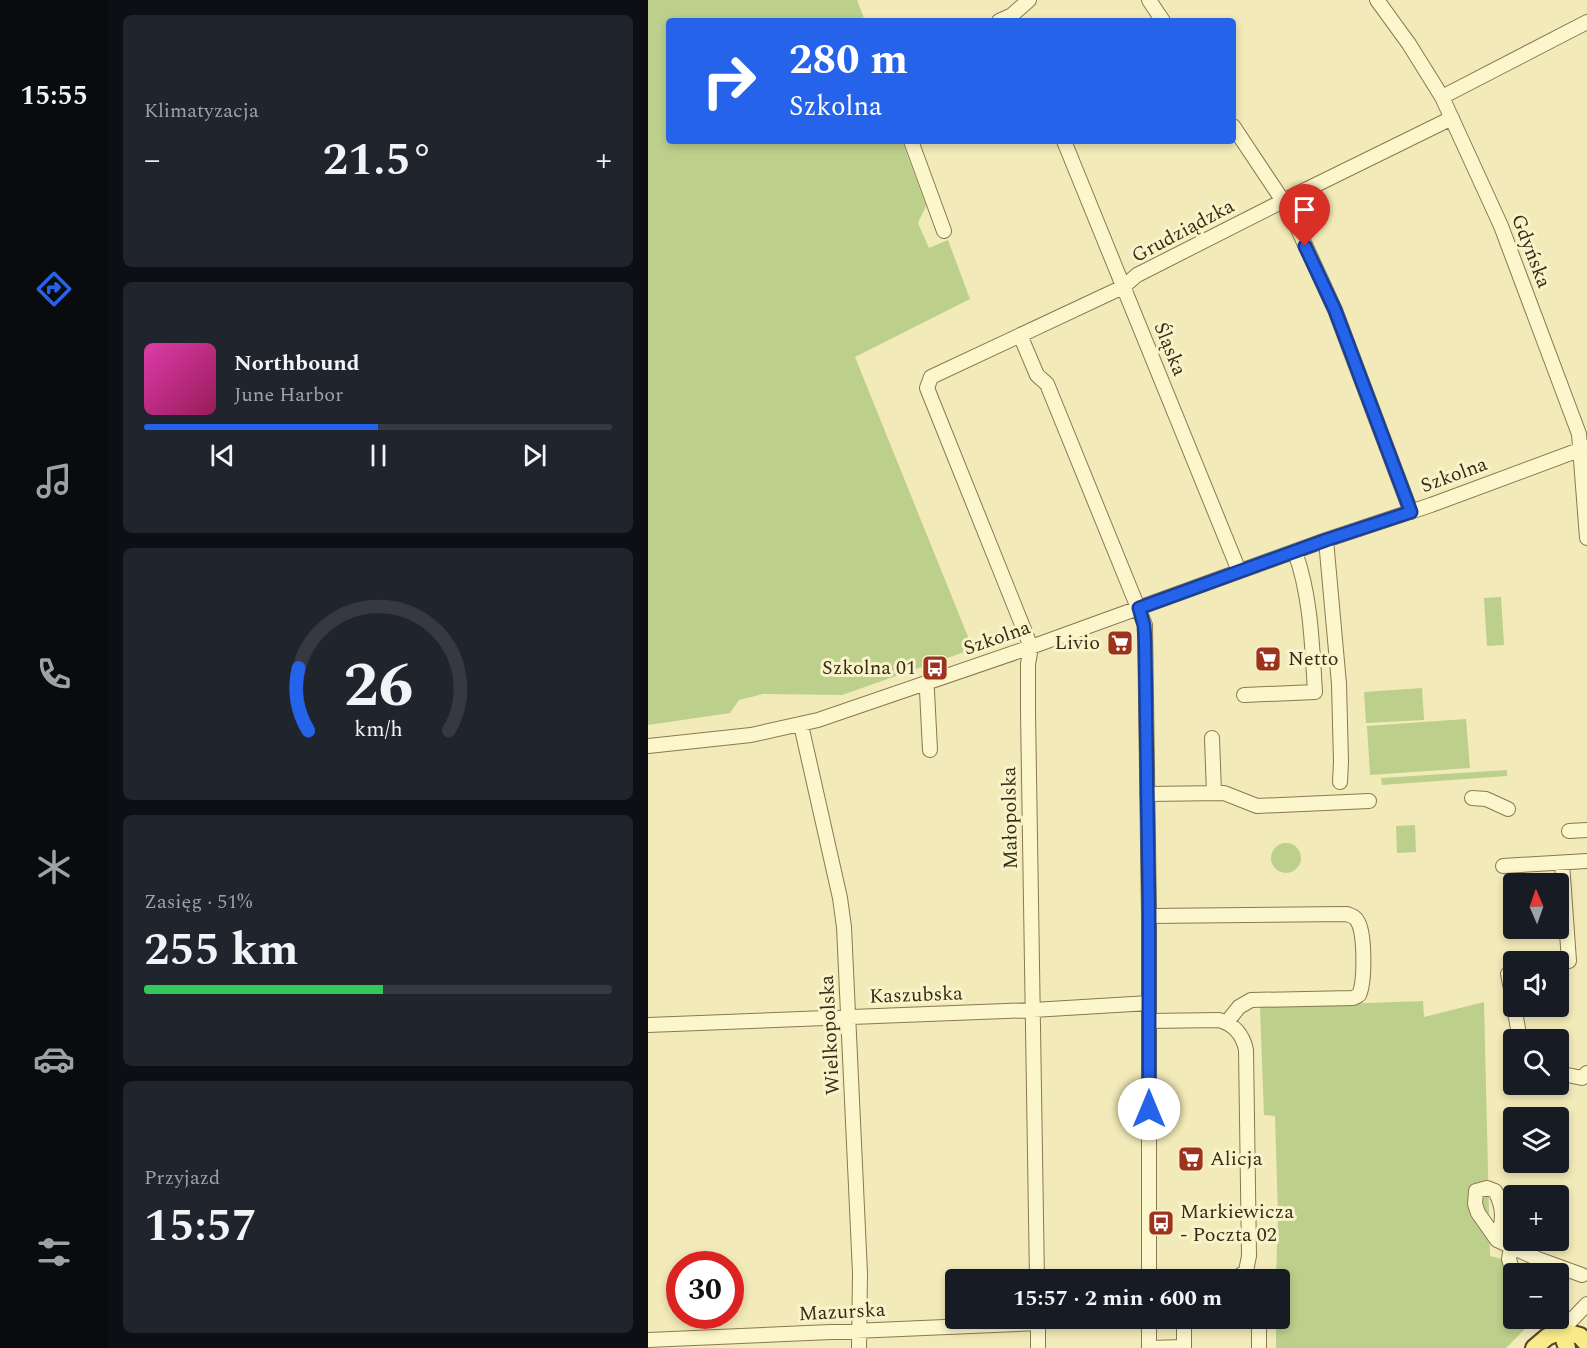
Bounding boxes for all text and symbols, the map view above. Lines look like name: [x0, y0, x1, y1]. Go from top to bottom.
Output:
text: 280 m: [789, 29, 908, 92]
icon: right: [690, 42, 768, 120]
text: 15:55: [20, 75, 88, 117]
text: Szkolna: [789, 86, 882, 128]
text: Klimatyzacja: [144, 96, 259, 126]
text: 21.5°: [323, 126, 433, 195]
text: −: [144, 135, 161, 185]
text: +: [595, 135, 612, 185]
pin: [1279, 184, 1330, 246]
street label: Grudziądzka: [1126, 191, 1240, 271]
icon: arrive: [1288, 193, 1321, 226]
street label: Gdyńska: [1503, 210, 1559, 293]
icon: directions: [33, 268, 75, 310]
street label: Śląska: [1146, 318, 1194, 381]
text: Northbound: [234, 347, 360, 380]
text: June Harbor: [234, 380, 343, 410]
icon: previous: [206, 439, 239, 472]
icon: pause: [362, 439, 395, 472]
icon: next: [518, 439, 551, 472]
street label: Szkolna: [1416, 449, 1492, 501]
icon: music: [33, 460, 75, 502]
street label: Szkolna: [959, 613, 1035, 663]
place label: Livio: [1054, 628, 1100, 658]
supermarket icon: Livio: [1105, 628, 1135, 658]
text: 26: [343, 639, 413, 734]
supermarket icon: Netto: [1253, 644, 1283, 674]
place label: Netto: [1288, 644, 1339, 674]
icon: phone: [33, 653, 75, 695]
place label: Szkolna 01: [822, 653, 916, 683]
bus stop icon: Szkolna 01: [920, 653, 950, 683]
text: km/h: [354, 713, 402, 746]
street label: Małopolska: [994, 766, 1026, 870]
icon: climate: [33, 846, 75, 888]
north arrow: [1503, 873, 1569, 939]
map controls: [1503, 873, 1569, 1329]
text: Zasięg · 51%: [144, 887, 252, 917]
text: 255 km: [144, 916, 299, 985]
button: sound: [1503, 951, 1569, 1017]
street label: Wielkopolska: [812, 974, 848, 1096]
street label: Kaszubska: [869, 978, 963, 1012]
button: search: [1503, 1029, 1569, 1095]
icon: car: [33, 1038, 75, 1080]
position arrow: [1117, 1077, 1181, 1141]
button: layers: [1503, 1107, 1569, 1173]
supermarket icon: Alicja: [1176, 1144, 1206, 1174]
place label: Alicja: [1210, 1144, 1263, 1174]
text: Przyjazd: [144, 1163, 220, 1193]
button: +: [1503, 1185, 1569, 1251]
text: 15:57: [144, 1192, 257, 1261]
place label: Markiewicza - Poczta 02: [1180, 1197, 1294, 1250]
bus stop icon: Markiewicza - Poczta 02: [1146, 1208, 1176, 1238]
icon: filters: [33, 1231, 75, 1273]
speed limit sign: 30: [666, 1251, 744, 1329]
button: −: [1503, 1263, 1569, 1329]
text: 15:57 · 2 min · 600 m: [1013, 1282, 1222, 1315]
street label: Mazurska: [798, 1295, 886, 1329]

